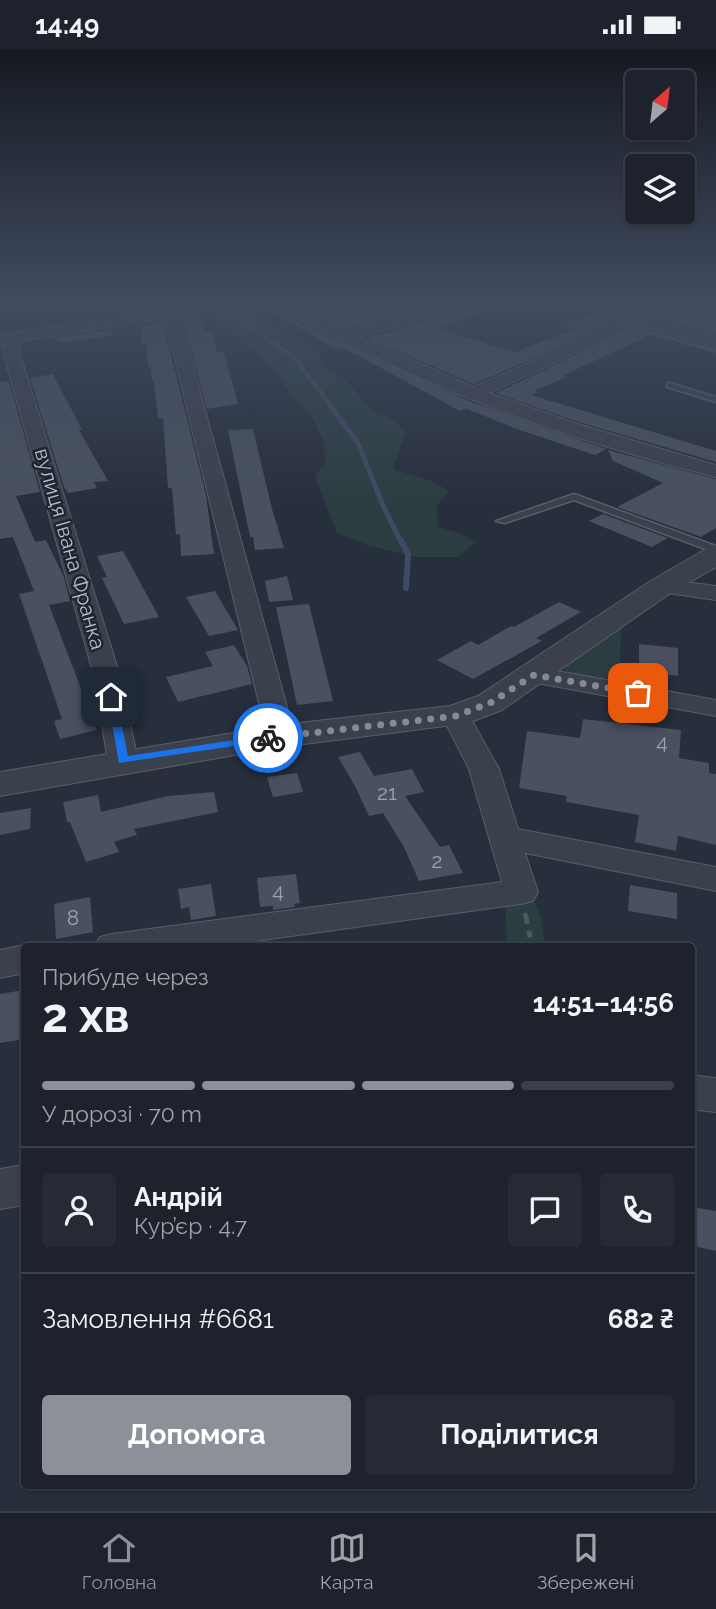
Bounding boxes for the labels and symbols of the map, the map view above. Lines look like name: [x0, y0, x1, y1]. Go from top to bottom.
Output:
north arrow: [625, 70, 695, 140]
street label: вулиця Івана Франка: [30, 445, 111, 652]
pin: [608, 663, 668, 723]
pin: [81, 667, 141, 727]
courier: [233, 703, 303, 773]
house number: 4: [656, 729, 668, 754]
house number: 21: [377, 780, 397, 805]
house number: 2: [432, 848, 442, 873]
house number: 4: [272, 878, 284, 903]
house number: 8: [67, 905, 79, 930]

